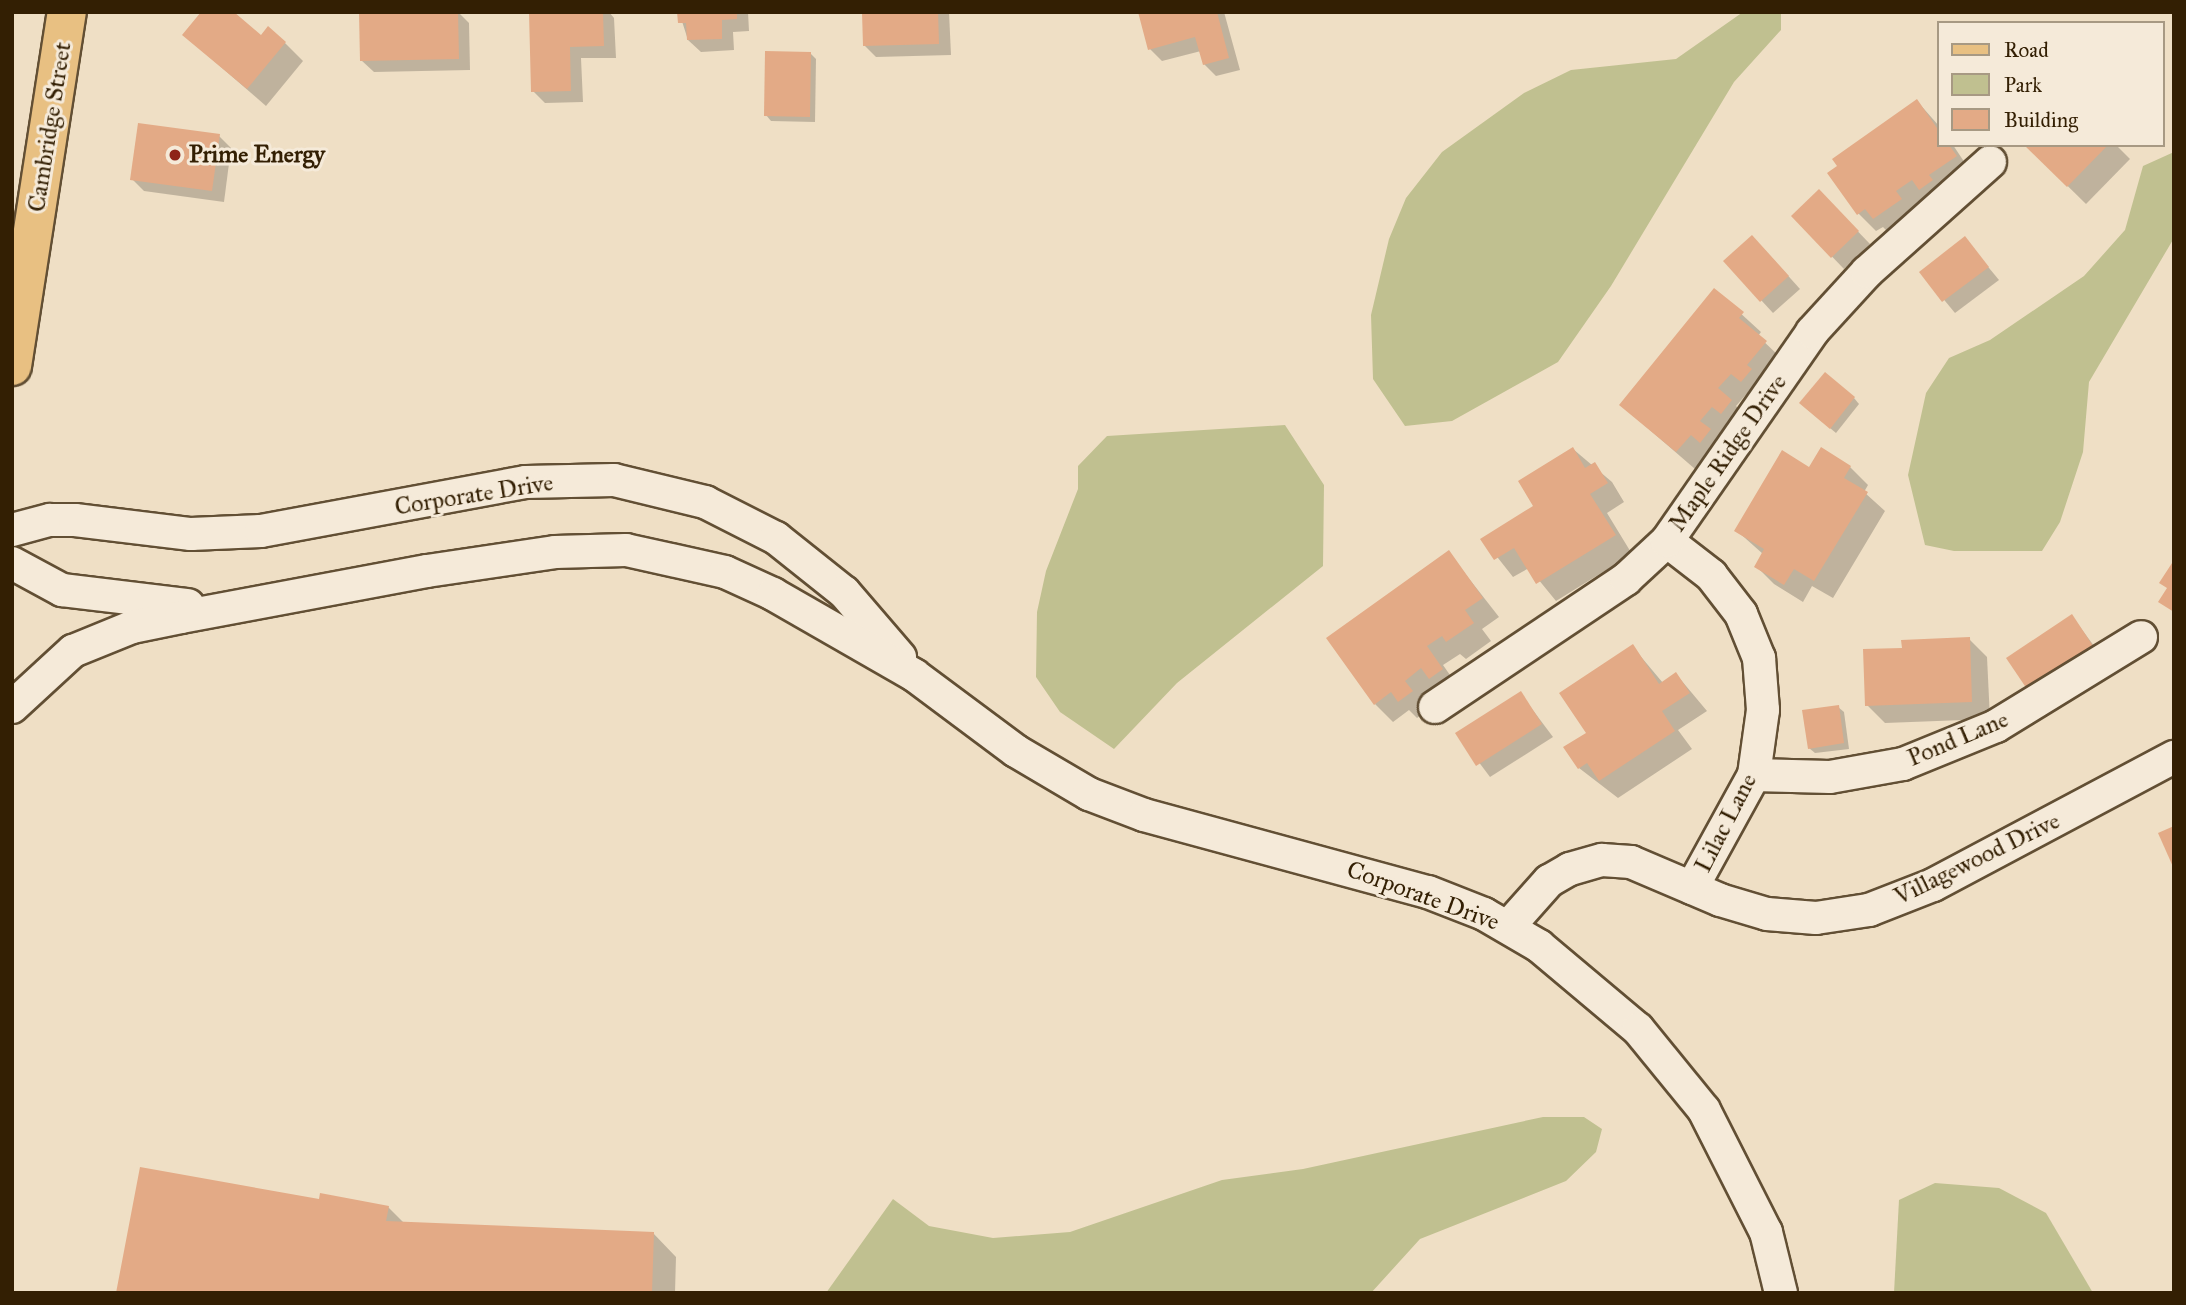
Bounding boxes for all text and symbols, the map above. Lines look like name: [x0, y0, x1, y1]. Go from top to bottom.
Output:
legend: [1938, 21, 2165, 147]
text: Road: [2004, 37, 2049, 63]
street label: Cambridge Street: [22, 40, 78, 214]
text: Park: [2004, 72, 2042, 98]
text: Building: [2004, 107, 2078, 133]
place label: Prime Energy: [189, 141, 325, 169]
marker: Prime Energy: [167, 147, 183, 163]
street label: Maple Ridge Drive: [1663, 369, 1793, 537]
street label: Corporate Drive: [393, 468, 555, 522]
street label: Pond Lane: [1903, 705, 2013, 773]
street label: Lilac Lane: [1689, 769, 1763, 877]
street label: Villagewood Drive: [1890, 807, 2064, 911]
street label: Corporate Drive: [1343, 855, 1503, 937]

